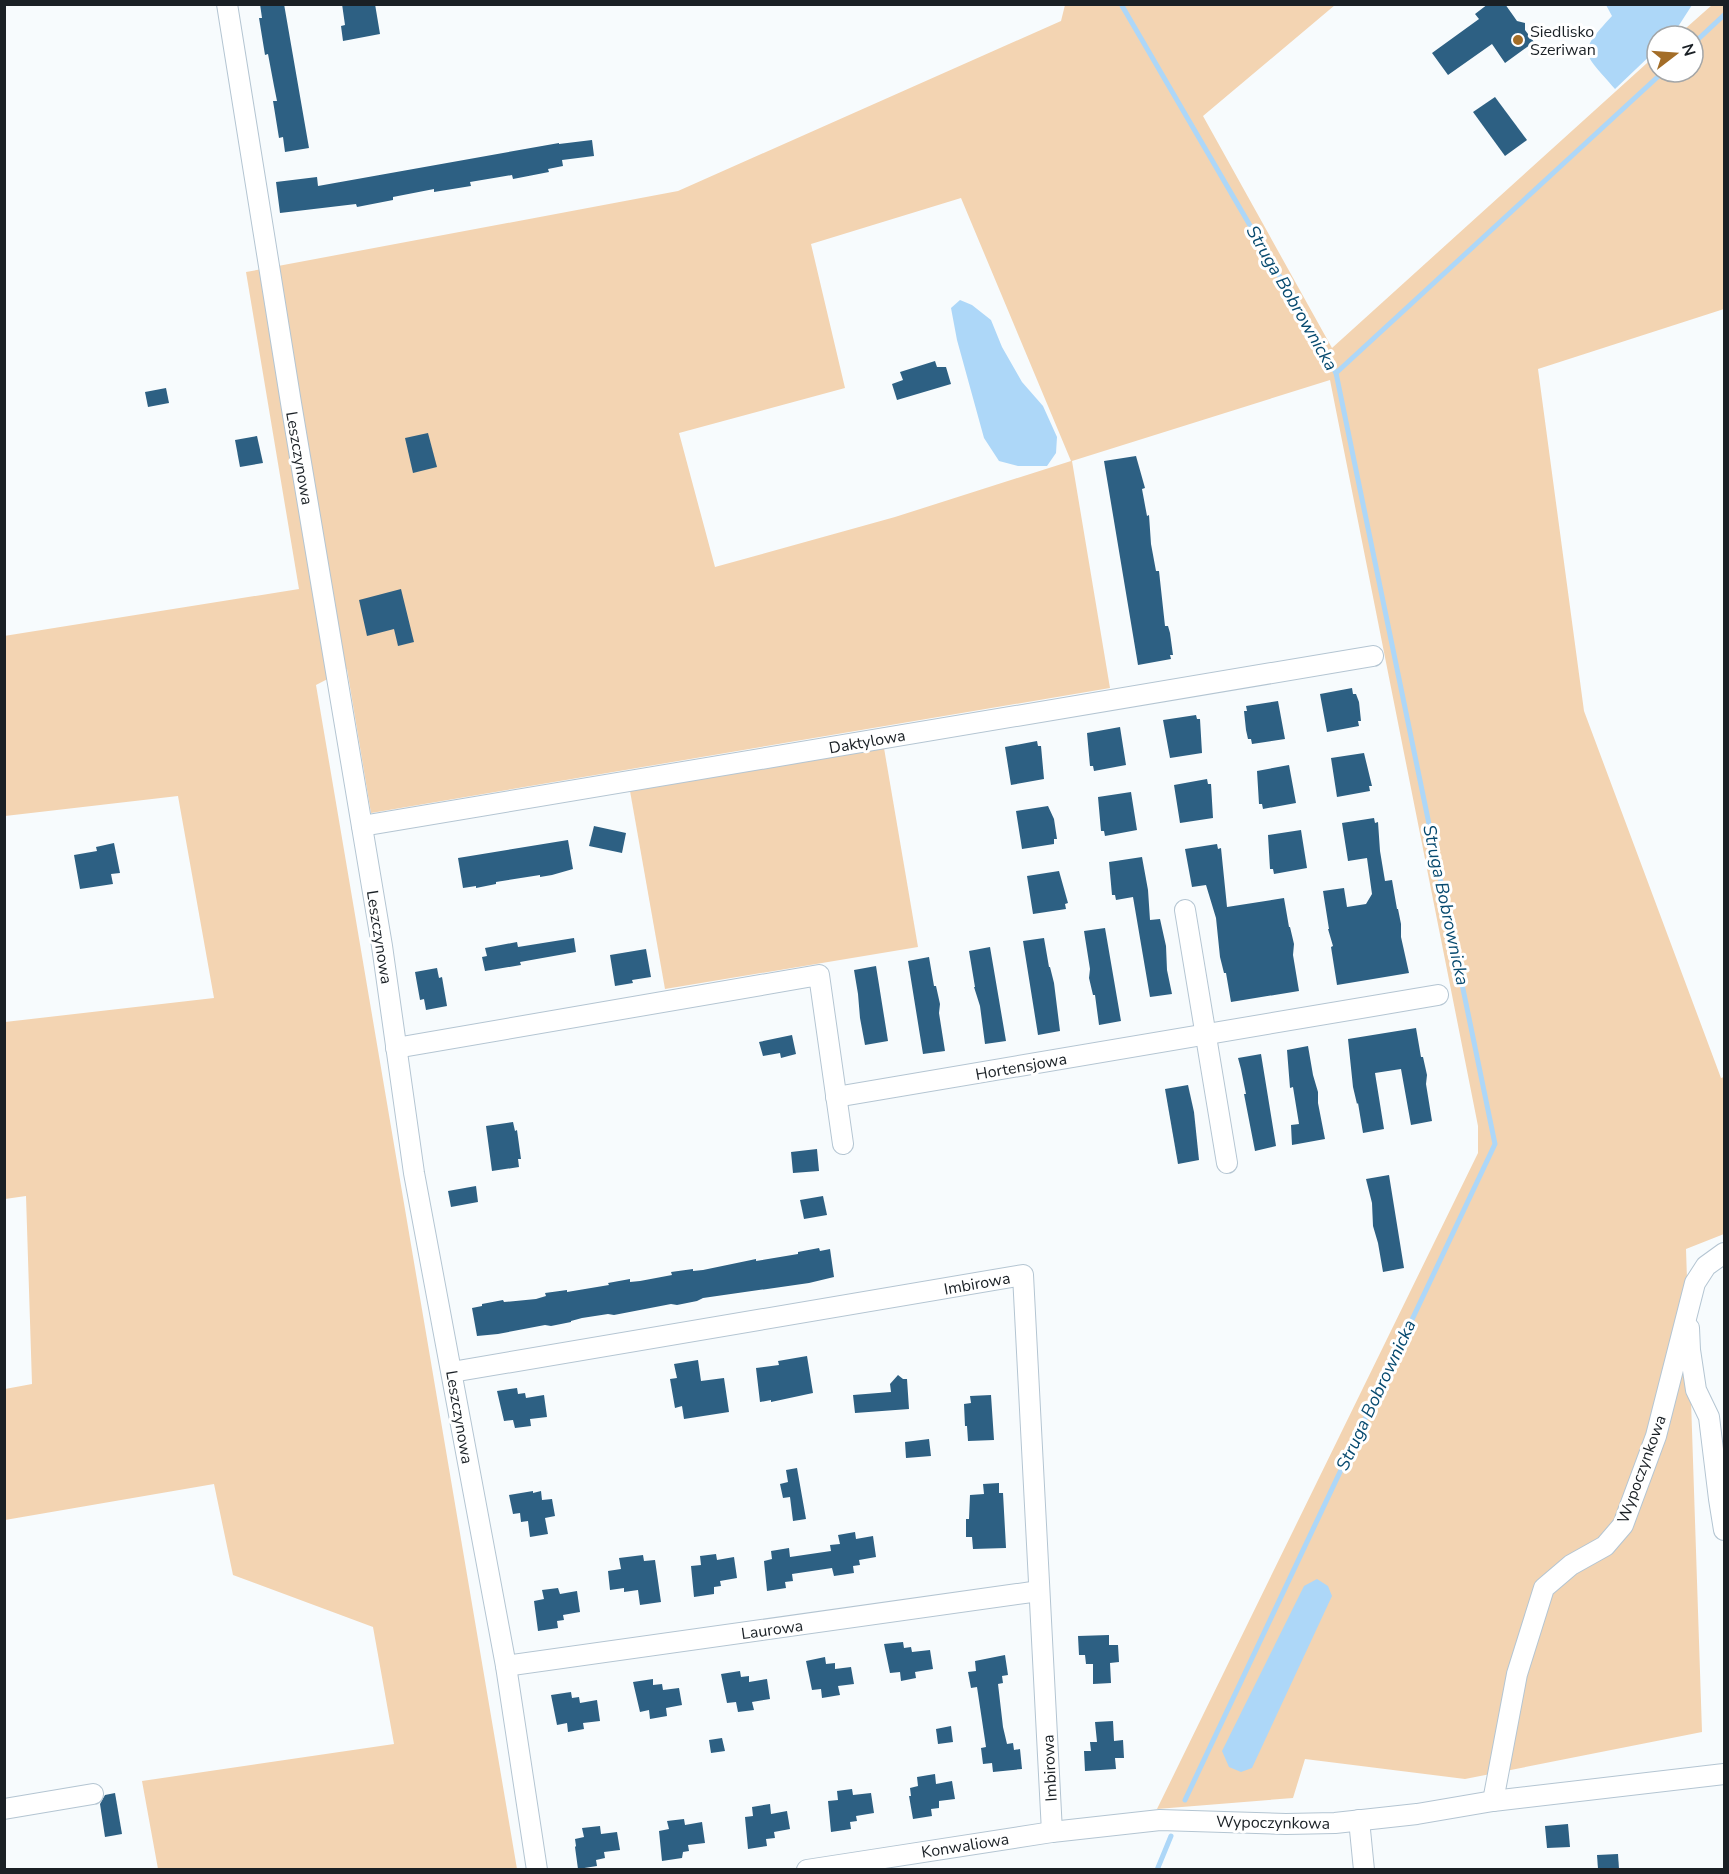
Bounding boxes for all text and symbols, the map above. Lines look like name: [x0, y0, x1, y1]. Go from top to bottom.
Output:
place label: Siedlisko Szeriwan: [1530, 21, 1596, 61]
north arrow: [1645, 24, 1705, 84]
marker: Siedlisko Szeriwan: [1511, 33, 1525, 47]
text: N: [1676, 41, 1701, 59]
water label: Struga Bobrownicka: [1241, 221, 1343, 375]
street label: Leszczynowa: [280, 410, 318, 507]
street label: Daktylowa: [827, 724, 907, 760]
water label: Struga Bobrownicka: [1417, 822, 1475, 988]
street label: Leszczynowa: [361, 889, 397, 986]
street label: Hortensjowa: [974, 1048, 1069, 1086]
street label: Imbirowa: [942, 1267, 1012, 1301]
water label: Struga Bobrownicka: [1331, 1316, 1421, 1474]
street label: Leszczynowa: [440, 1369, 478, 1466]
street label: Wypoczynkowa: [1612, 1412, 1672, 1527]
street label: Laurowa: [740, 1615, 805, 1645]
street label: Imbirowa: [1037, 1734, 1063, 1802]
street label: Wypoczynkowa: [1216, 1811, 1330, 1835]
street label: Konwaliowa: [920, 1828, 1011, 1864]

